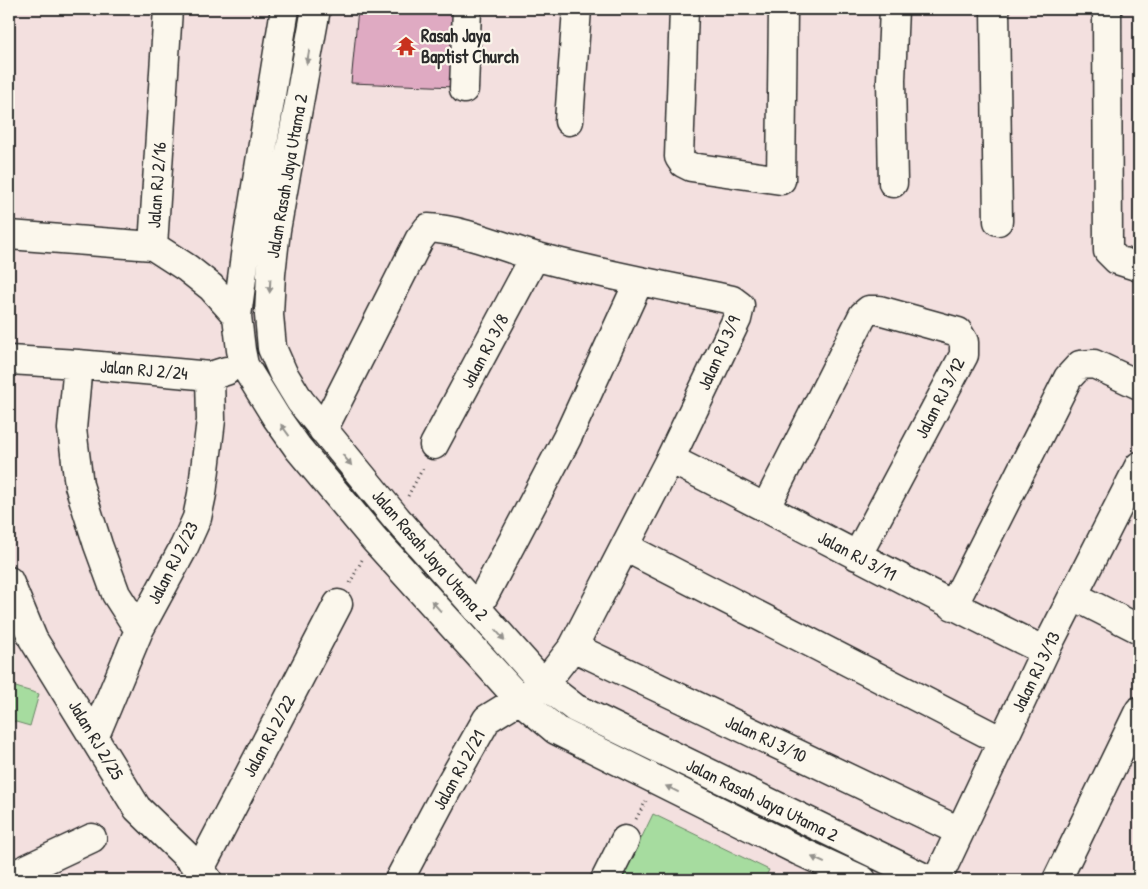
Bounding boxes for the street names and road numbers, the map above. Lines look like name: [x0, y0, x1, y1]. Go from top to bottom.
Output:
street label: Jalan Rasah Jaya Utama 2: [260, 91, 313, 260]
street label: Jalan RJ 2/16: [141, 141, 172, 229]
street label: Jalan RJ 3/8: [455, 309, 515, 392]
street label: Jalan RJ 3/9: [691, 311, 746, 394]
street label: Jalan RJ 2/24: [99, 353, 189, 386]
street label: Jalan RJ 3/12: [909, 353, 971, 442]
street label: Jalan Rasah Jaya Utama 2: [366, 484, 495, 626]
street label: Jalan RJ 2/23: [141, 517, 204, 608]
street label: Jalan RJ 3/11: [814, 524, 901, 587]
street label: Jalan RJ 3/13: [1005, 627, 1066, 716]
street label: Jalan RJ 2/22: [236, 690, 301, 781]
street label: Jalan RJ 2/25: [63, 695, 130, 785]
street label: Jalan RJ 3/10: [721, 709, 811, 768]
street label: Jalan RJ 2/21: [426, 725, 491, 814]
street label: Jalan Rasah Jaya Utama 2: [682, 752, 843, 847]

